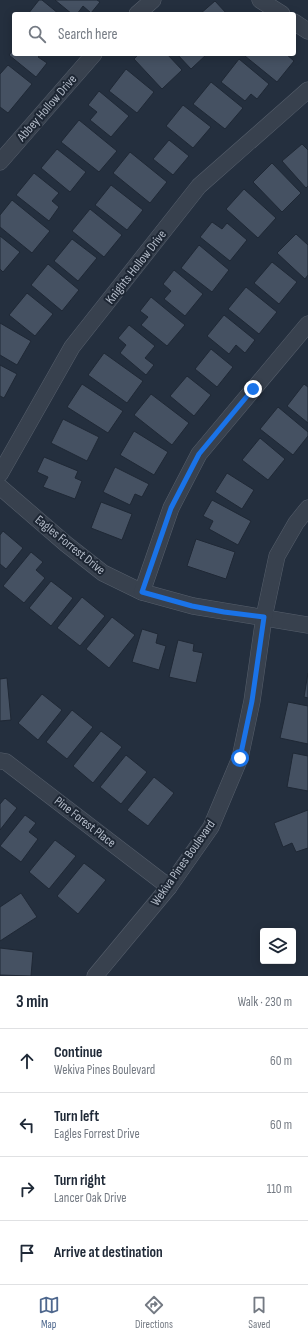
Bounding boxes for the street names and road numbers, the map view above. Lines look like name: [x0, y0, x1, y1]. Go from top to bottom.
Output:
street label: Abbey Hollow Drive: [13, 71, 80, 145]
street label: Knights Hollow Drive: [102, 227, 170, 307]
street label: Eagles Forrest Drive: [32, 512, 108, 578]
street label: Pine Forest Place: [51, 793, 119, 851]
street label: Wekiva Pines Boulevard: [147, 817, 219, 909]

